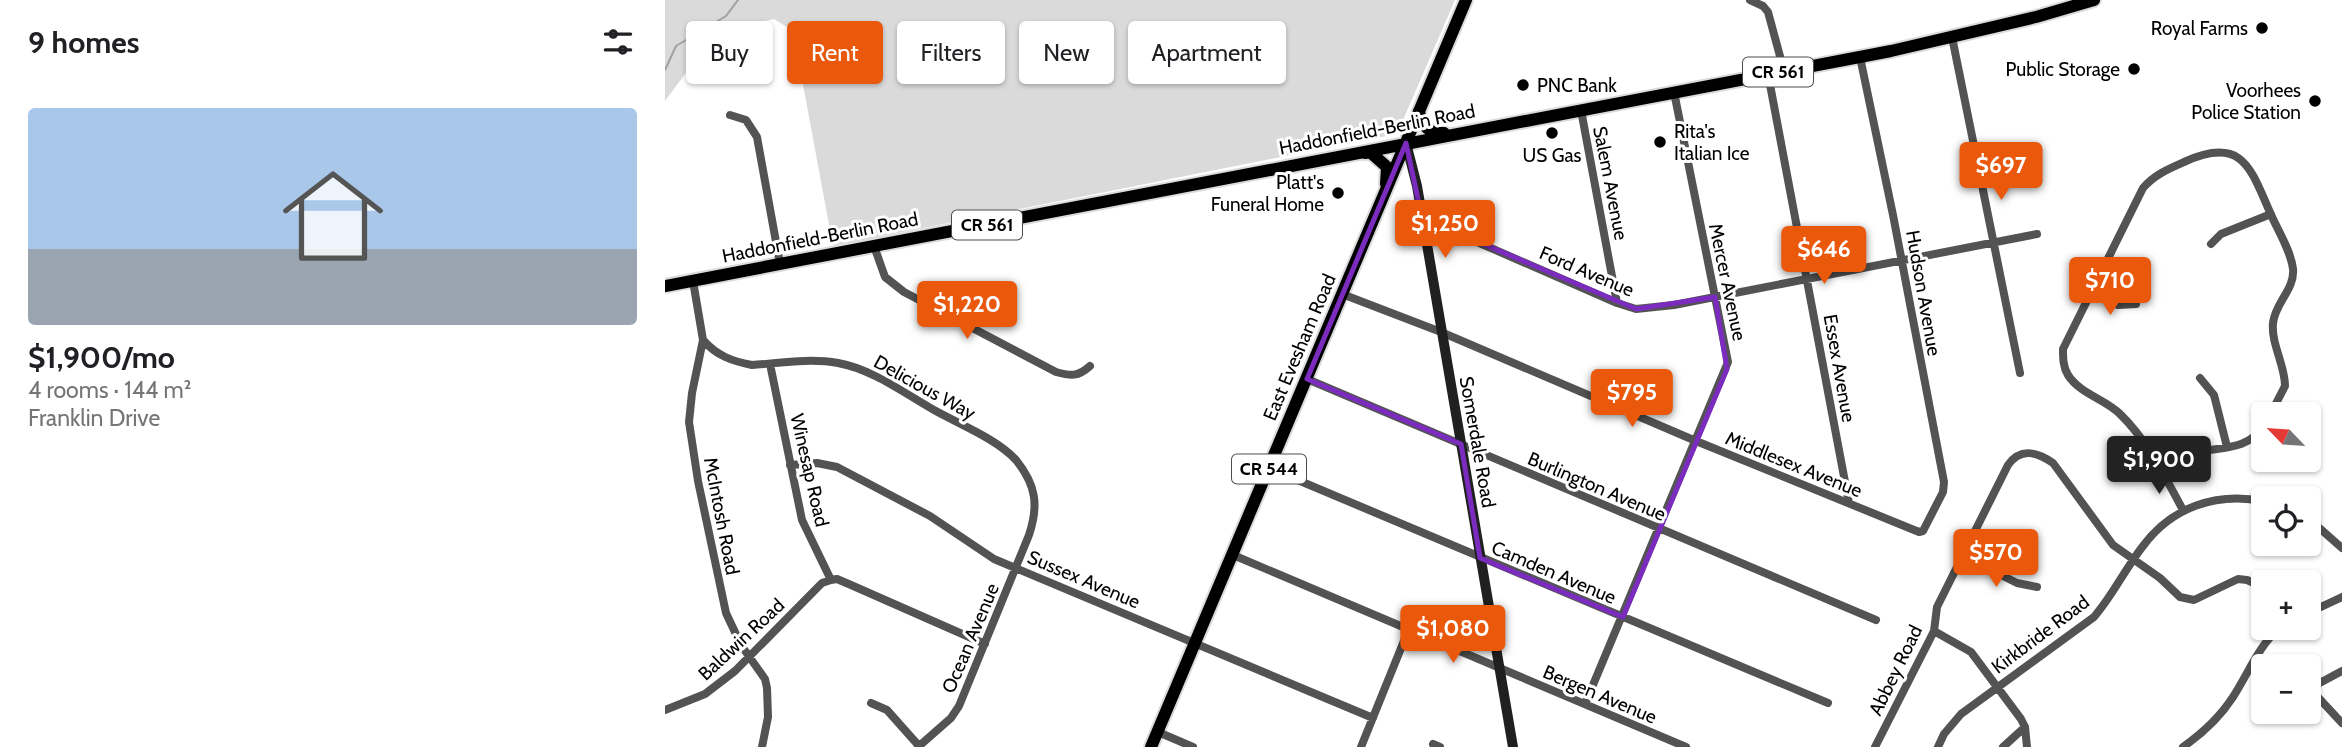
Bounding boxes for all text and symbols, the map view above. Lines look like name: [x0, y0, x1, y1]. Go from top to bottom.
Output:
place label: Royal Farms: [2151, 17, 2248, 40]
marker: Royal Farms: [2254, 20, 2270, 36]
chip: Buy: [686, 21, 773, 84]
chip: Rent: [787, 21, 883, 84]
chip: Filters: [897, 21, 1005, 84]
chip: New: [1019, 21, 1114, 84]
chip: Apartment: [1128, 21, 1286, 84]
icon: filters: [599, 23, 637, 61]
text: 9 homes: [28, 24, 139, 61]
road number: CR 561: [1743, 58, 1813, 86]
place label: Public Storage: [2006, 58, 2120, 81]
marker: Public Storage: [2126, 61, 2142, 77]
place label: PNC Bank: [1537, 74, 1617, 97]
marker: PNC Bank: [1515, 77, 1531, 93]
place label: Voorhees Police Station: [2191, 79, 2301, 124]
marker: Voorhees Police Station: [2307, 93, 2323, 109]
street label: Haddonfield-Berlin Road: [1277, 99, 1477, 160]
place label: Rita's Italian Ice: [1674, 120, 1750, 165]
street label: Salem Avenue: [1588, 124, 1633, 242]
marker: US Gas: [1544, 125, 1560, 141]
marker: Rita's Italian Ice: [1652, 134, 1668, 150]
pin: $697: [1960, 142, 2042, 202]
place label: US Gas: [1523, 144, 1582, 167]
text: $697: [1976, 151, 2026, 179]
icon: home: [270, 153, 396, 279]
place label: Platt's Funeral Home: [1211, 171, 1324, 216]
marker: Platt's Funeral Home: [1330, 185, 1346, 201]
pin: $1,250: [1388, 201, 1502, 260]
street label: Haddonfield-Berlin Road: [720, 207, 920, 268]
text: $1,250: [1411, 209, 1479, 237]
road number: CR 561: [952, 210, 1022, 240]
street label: Mercer Avenue: [1704, 221, 1751, 343]
pin: $646: [1783, 226, 1865, 286]
street label: Hudson Avenue: [1901, 228, 1946, 358]
text: $646: [1797, 235, 1851, 263]
street label: Ford Avenue: [1536, 241, 1638, 302]
pin: $710: [2069, 258, 2151, 317]
text: $710: [2085, 266, 2135, 294]
street label: East Evesham Road: [1258, 271, 1341, 424]
pin: $1,220: [910, 282, 1024, 341]
text: $1,220: [933, 290, 1001, 318]
street label: Essex Avenue: [1819, 312, 1860, 424]
text: $1,900/mo: [28, 339, 175, 376]
street label: Delicious Way: [870, 350, 980, 425]
pin: $795: [1591, 370, 1673, 429]
street label: Somerdale Road: [1455, 375, 1500, 510]
text: 4 rooms · 144 m²: [28, 376, 191, 404]
text: $795: [1607, 378, 1657, 406]
north arrow: [2251, 402, 2321, 472]
map controls: [2251, 402, 2321, 724]
text: Franklin Drive: [28, 404, 160, 432]
street label: Winesap Road: [785, 411, 834, 529]
street label: Middlesex Avenue: [1722, 427, 1866, 502]
pin: $1,900: [2102, 436, 2216, 496]
text: $1,900: [2123, 445, 2195, 473]
street label: Burlington Avenue: [1524, 447, 1670, 526]
road number: CR 544: [1232, 454, 1306, 484]
street label: McIntosh Road: [699, 455, 744, 577]
button: locate: [2251, 486, 2321, 556]
pin: $570: [1955, 530, 2037, 589]
street label: Camden Avenue: [1488, 536, 1620, 609]
text: $570: [1969, 538, 2023, 566]
street label: Sussex Avenue: [1024, 545, 1144, 614]
button: +: [2251, 570, 2321, 640]
street label: Ocean Avenue: [937, 580, 1004, 697]
street label: Kirkbride Road: [1987, 590, 2094, 679]
street label: Baldwin Road: [694, 594, 789, 685]
pin: $1,080: [1396, 606, 1510, 665]
text: $1,080: [1416, 614, 1490, 642]
street label: Abbey Road: [1864, 621, 1927, 719]
button: −: [2251, 654, 2321, 724]
street label: Bergen Avenue: [1539, 660, 1660, 729]

